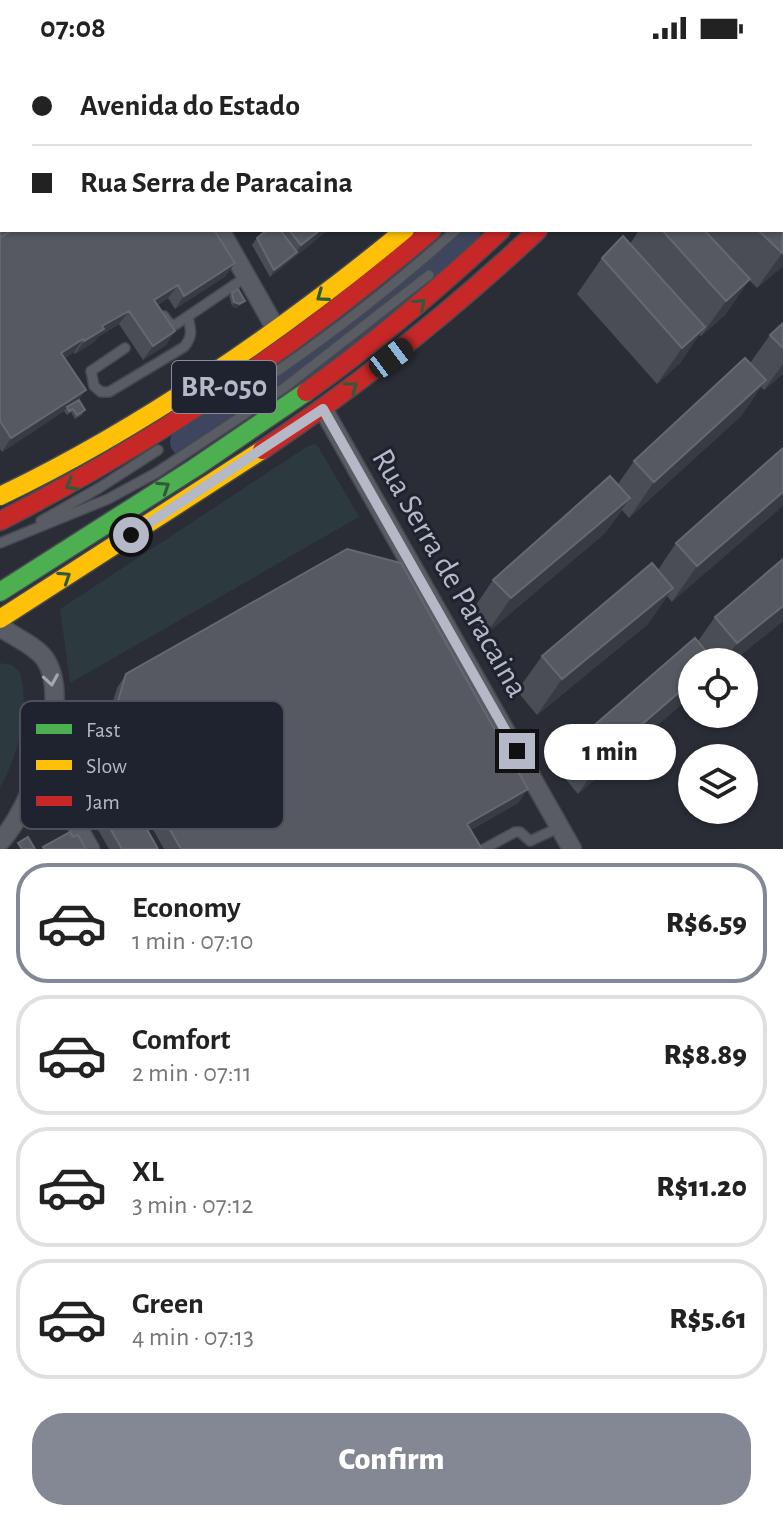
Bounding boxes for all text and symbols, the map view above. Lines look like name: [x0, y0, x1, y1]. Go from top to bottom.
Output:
text: 07:08: [40, 13, 106, 43]
text: Avenida do Estado: [80, 91, 300, 121]
text: Rua Serra de Paracaina: [80, 168, 353, 198]
one-way arrow: [316, 286, 331, 301]
one-way arrow: [411, 299, 426, 313]
car: [365, 334, 417, 382]
road number: BR-050: [172, 361, 276, 413]
one-way arrow: [343, 383, 358, 397]
street label: Rua Serra de Paracaina: [366, 443, 534, 703]
one-way arrow: [65, 475, 79, 490]
one-way arrow: [155, 482, 169, 497]
route start: [113, 517, 149, 553]
one-way arrow: [57, 572, 71, 587]
map controls: [678, 648, 758, 824]
button: locate: [678, 648, 758, 728]
one-way arrow: [42, 674, 59, 687]
legend: [20, 701, 284, 829]
text: Fast: [86, 719, 120, 741]
callout: 1 min: [545, 723, 677, 779]
route end: [499, 733, 535, 769]
text: 1 min: [582, 739, 638, 765]
button: layers: [678, 744, 758, 824]
text: Slow: [86, 755, 127, 777]
text: Jam: [86, 791, 120, 813]
icon: car: [36, 887, 108, 959]
text: Economy: [132, 893, 241, 923]
text: R$6.59: [666, 908, 747, 938]
text: 1 min · 07:10: [132, 928, 253, 954]
icon: car: [36, 1019, 108, 1091]
text: Comfort: [132, 1025, 231, 1055]
text: R$8.89: [663, 1040, 747, 1070]
text: 2 min · 07:11: [132, 1060, 252, 1086]
icon: car: [36, 1151, 108, 1223]
text: XL: [132, 1157, 164, 1187]
text: R$11.20: [656, 1172, 747, 1202]
text: 3 min · 07:12: [132, 1192, 253, 1218]
icon: car: [36, 1283, 108, 1355]
text: Green: [132, 1289, 204, 1319]
text: R$5.61: [669, 1304, 747, 1334]
text: 4 min · 07:13: [132, 1324, 254, 1350]
button: Confirm: [32, 1413, 751, 1505]

